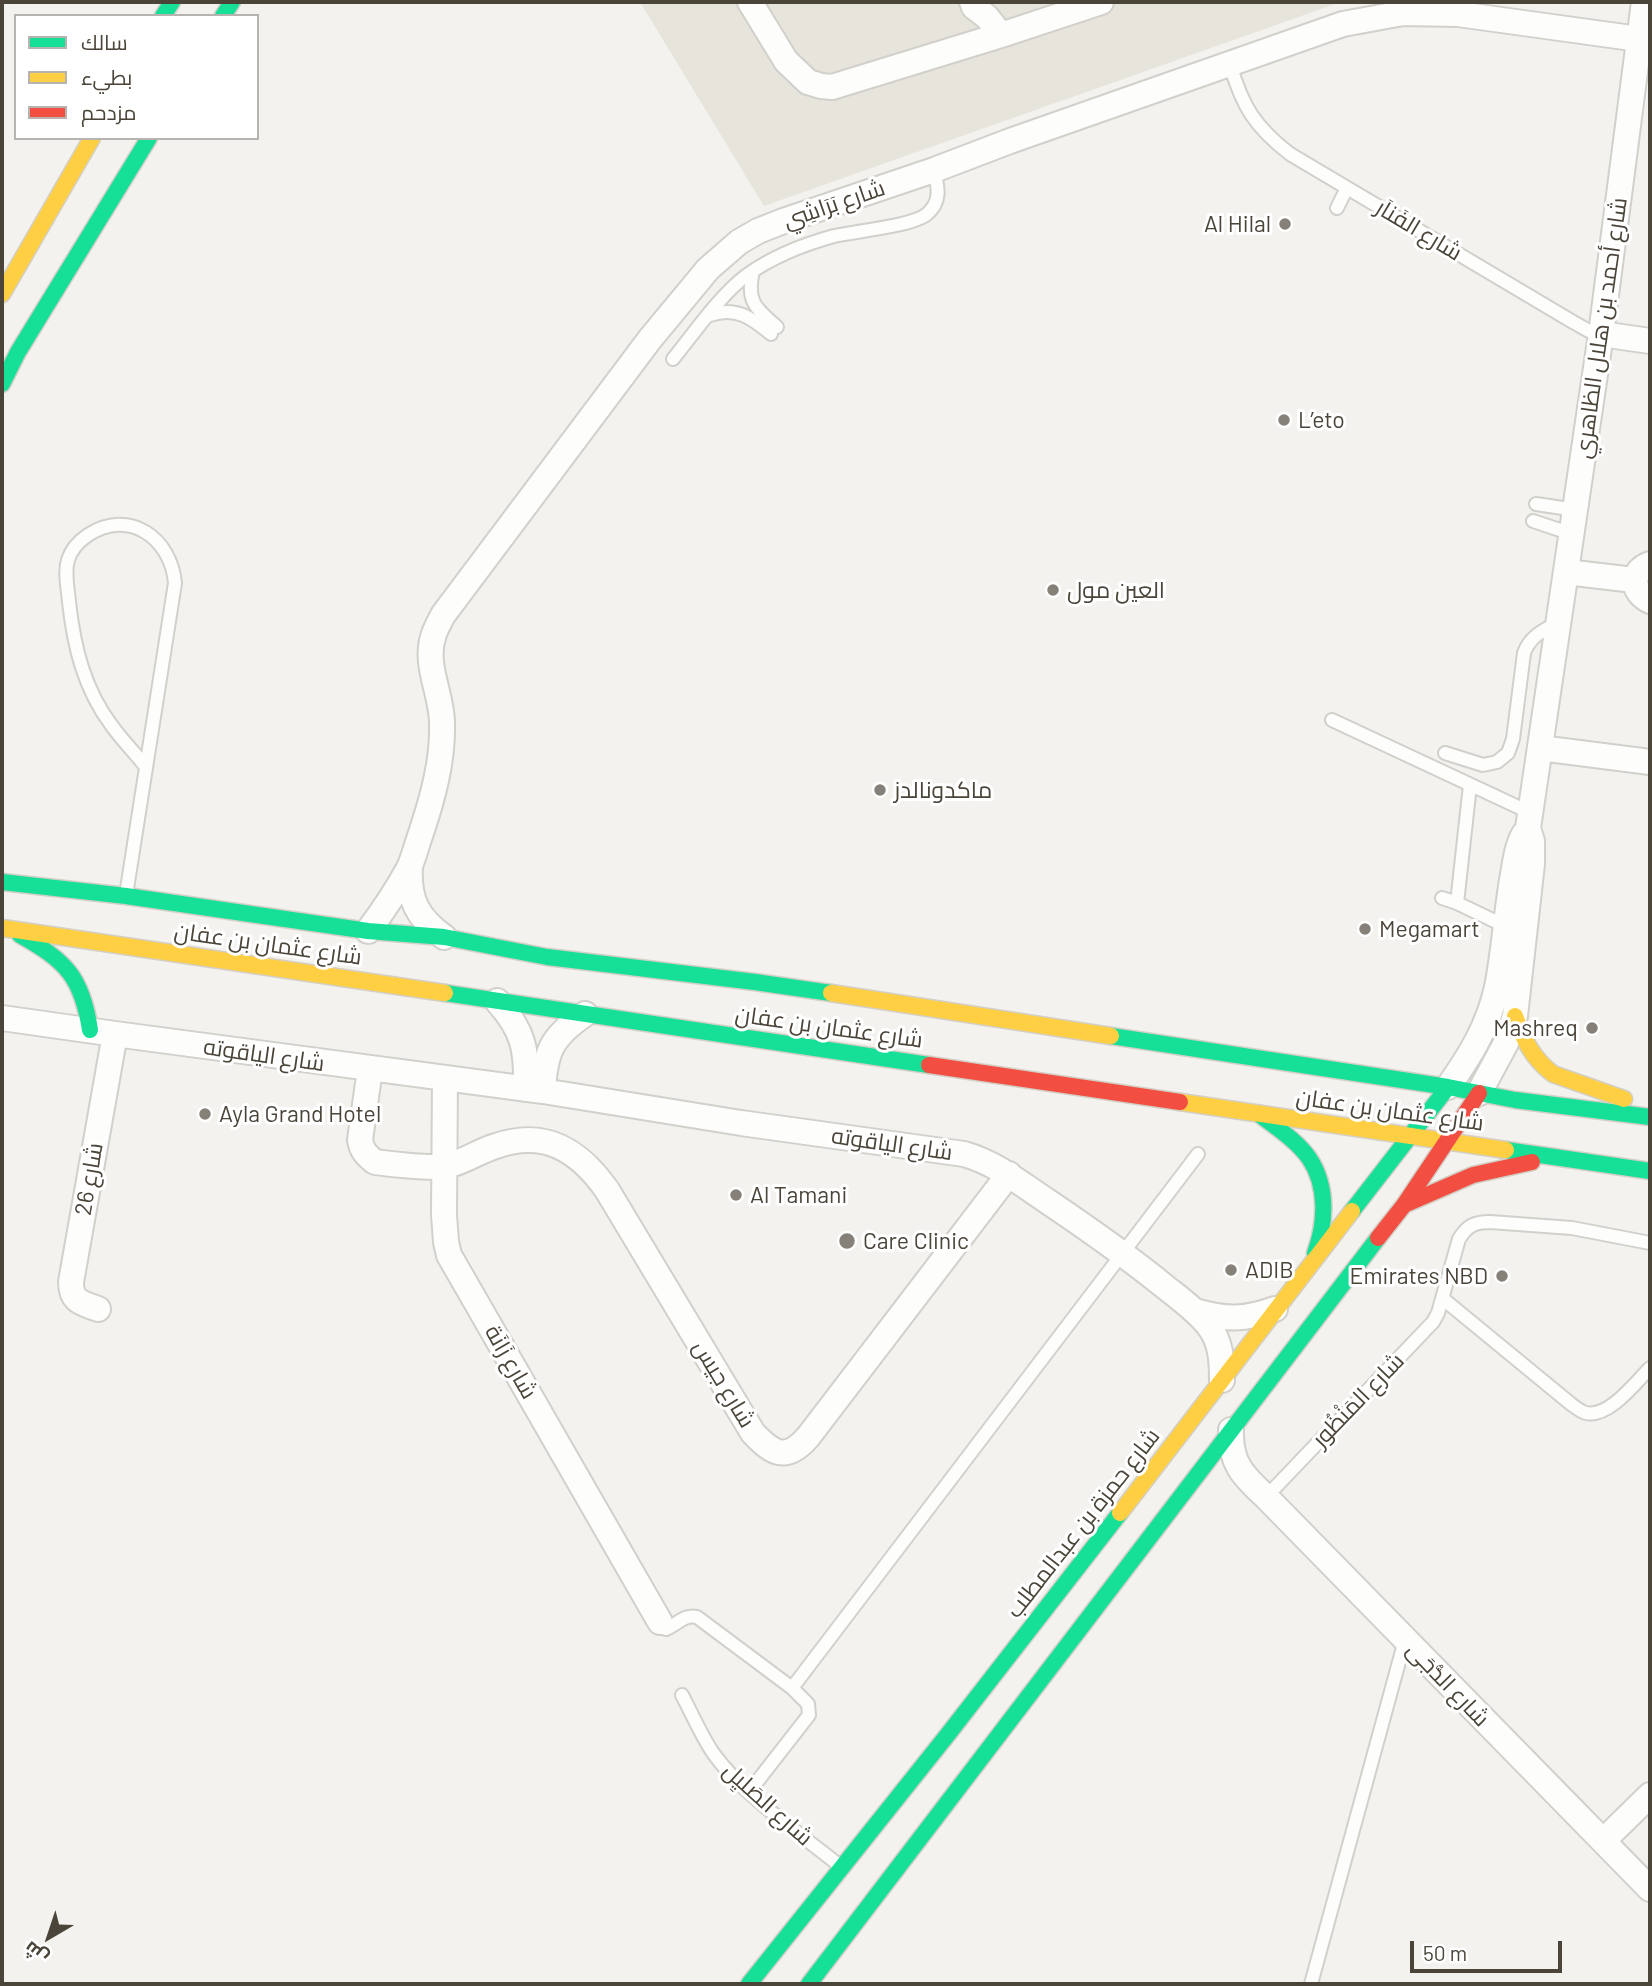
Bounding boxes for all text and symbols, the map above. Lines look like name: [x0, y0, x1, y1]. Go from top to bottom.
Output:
legend: [14, 14, 259, 140]
text: سالك: [81, 29, 128, 54]
text: بطيء: [81, 64, 132, 89]
text: مزدحم: [81, 99, 136, 124]
street label: شارع بَرَاشِي: [780, 174, 888, 234]
street label: شارع الفَناَر: [1371, 193, 1467, 267]
street label: شارع أحمد بن هلال الظاهري: [1569, 196, 1633, 460]
place label: Al Hilal: [1204, 210, 1271, 238]
marker: Al Hilal: [1277, 216, 1293, 232]
place label: L’eto: [1298, 406, 1345, 434]
marker: L’eto: [1276, 412, 1292, 428]
place label: العين مول: [1067, 576, 1165, 604]
marker: العين مول: [1045, 582, 1061, 598]
place label: ماكدونالدز: [894, 776, 992, 804]
marker: ماكدونالدز: [872, 782, 888, 798]
place label: Megamart: [1379, 915, 1480, 943]
street label: شارع عثمان بن عفان: [173, 917, 363, 971]
marker: Megamart: [1357, 921, 1373, 937]
street label: شارع عثمان بن عفان: [734, 1000, 924, 1054]
place label: Mashreq: [1493, 1014, 1578, 1042]
marker: Mashreq: [1584, 1020, 1600, 1036]
street label: شارع الياقوته: [202, 1033, 326, 1077]
street label: شارع عثمان بن عفان: [1295, 1083, 1485, 1137]
place label: Ayla Grand Hotel: [219, 1100, 381, 1128]
marker: Ayla Grand Hotel: [197, 1106, 213, 1122]
street label: شارع الياقوته: [830, 1122, 954, 1166]
street label: شارع 26: [69, 1140, 109, 1218]
place label: Al Tamani: [750, 1181, 847, 1209]
marker: Al Tamani: [728, 1187, 744, 1203]
place label: Care Clinic: [863, 1227, 969, 1255]
marker: Care Clinic: [837, 1231, 857, 1251]
place label: ADIB: [1245, 1256, 1294, 1284]
marker: ADIB: [1223, 1262, 1239, 1278]
place label: Emirates NBD: [1350, 1262, 1488, 1290]
marker: Emirates NBD: [1494, 1268, 1510, 1284]
street label: شارع زَانَة: [479, 1320, 543, 1404]
street label: شارع جيس: [687, 1335, 761, 1433]
street label: شارع المَنْظُور: [1306, 1347, 1410, 1453]
street label: شارع حمزة بن عبدالمطلب: [1000, 1423, 1166, 1623]
street label: شارع الدُّجَى: [1401, 1636, 1495, 1732]
street label: شارع الصَليِل: [717, 1757, 819, 1851]
north arrow: [14, 1902, 84, 1972]
scale bar: [1414, 1926, 1566, 1970]
text: ش: [19, 1937, 52, 1970]
text: 50 m: [1423, 1940, 1467, 1965]

